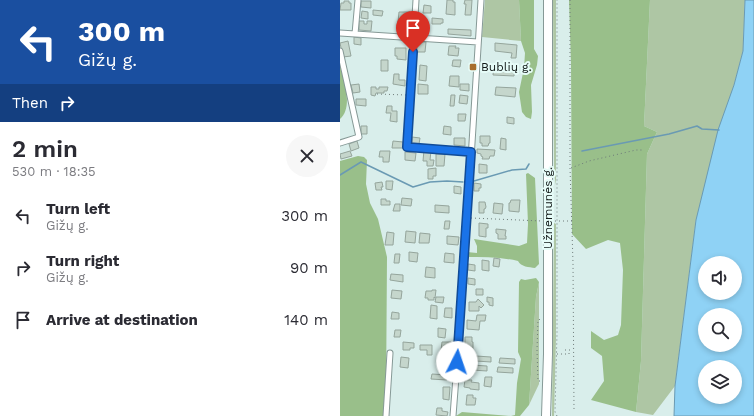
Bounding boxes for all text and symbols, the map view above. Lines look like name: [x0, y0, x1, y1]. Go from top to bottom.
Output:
pin: [396, 11, 430, 52]
text: 300 m: [78, 15, 165, 48]
icon: left: [12, 16, 64, 68]
icon: arrive: [402, 17, 424, 39]
text: Gižų g.: [78, 49, 137, 70]
place label: Bublių g.: [481, 60, 532, 74]
marker: Bublių g.: [468, 62, 478, 72]
icon: right: [56, 92, 78, 114]
text: Then: [12, 94, 48, 112]
text: 2 min: [12, 135, 78, 163]
button: close: [286, 135, 328, 177]
text: 530 m · 18:35: [12, 164, 96, 179]
street label: Užnemunės g.: [541, 167, 555, 249]
text: Turn left: [46, 200, 110, 218]
icon: left: [12, 205, 34, 227]
text: 300 m: [281, 207, 328, 225]
text: Gižų g.: [46, 218, 89, 233]
text: Turn right: [46, 252, 119, 270]
map controls: [698, 256, 742, 404]
button: sound: [698, 256, 742, 300]
icon: right: [12, 257, 34, 279]
text: 90 m: [290, 259, 328, 277]
text: Gižų g.: [46, 270, 89, 285]
button: search: [698, 308, 742, 352]
icon: arrive: [12, 309, 34, 331]
text: Arrive at destination: [46, 311, 198, 329]
text: 140 m: [284, 311, 328, 329]
position arrow: [436, 341, 478, 383]
button: layers: [698, 360, 742, 404]

